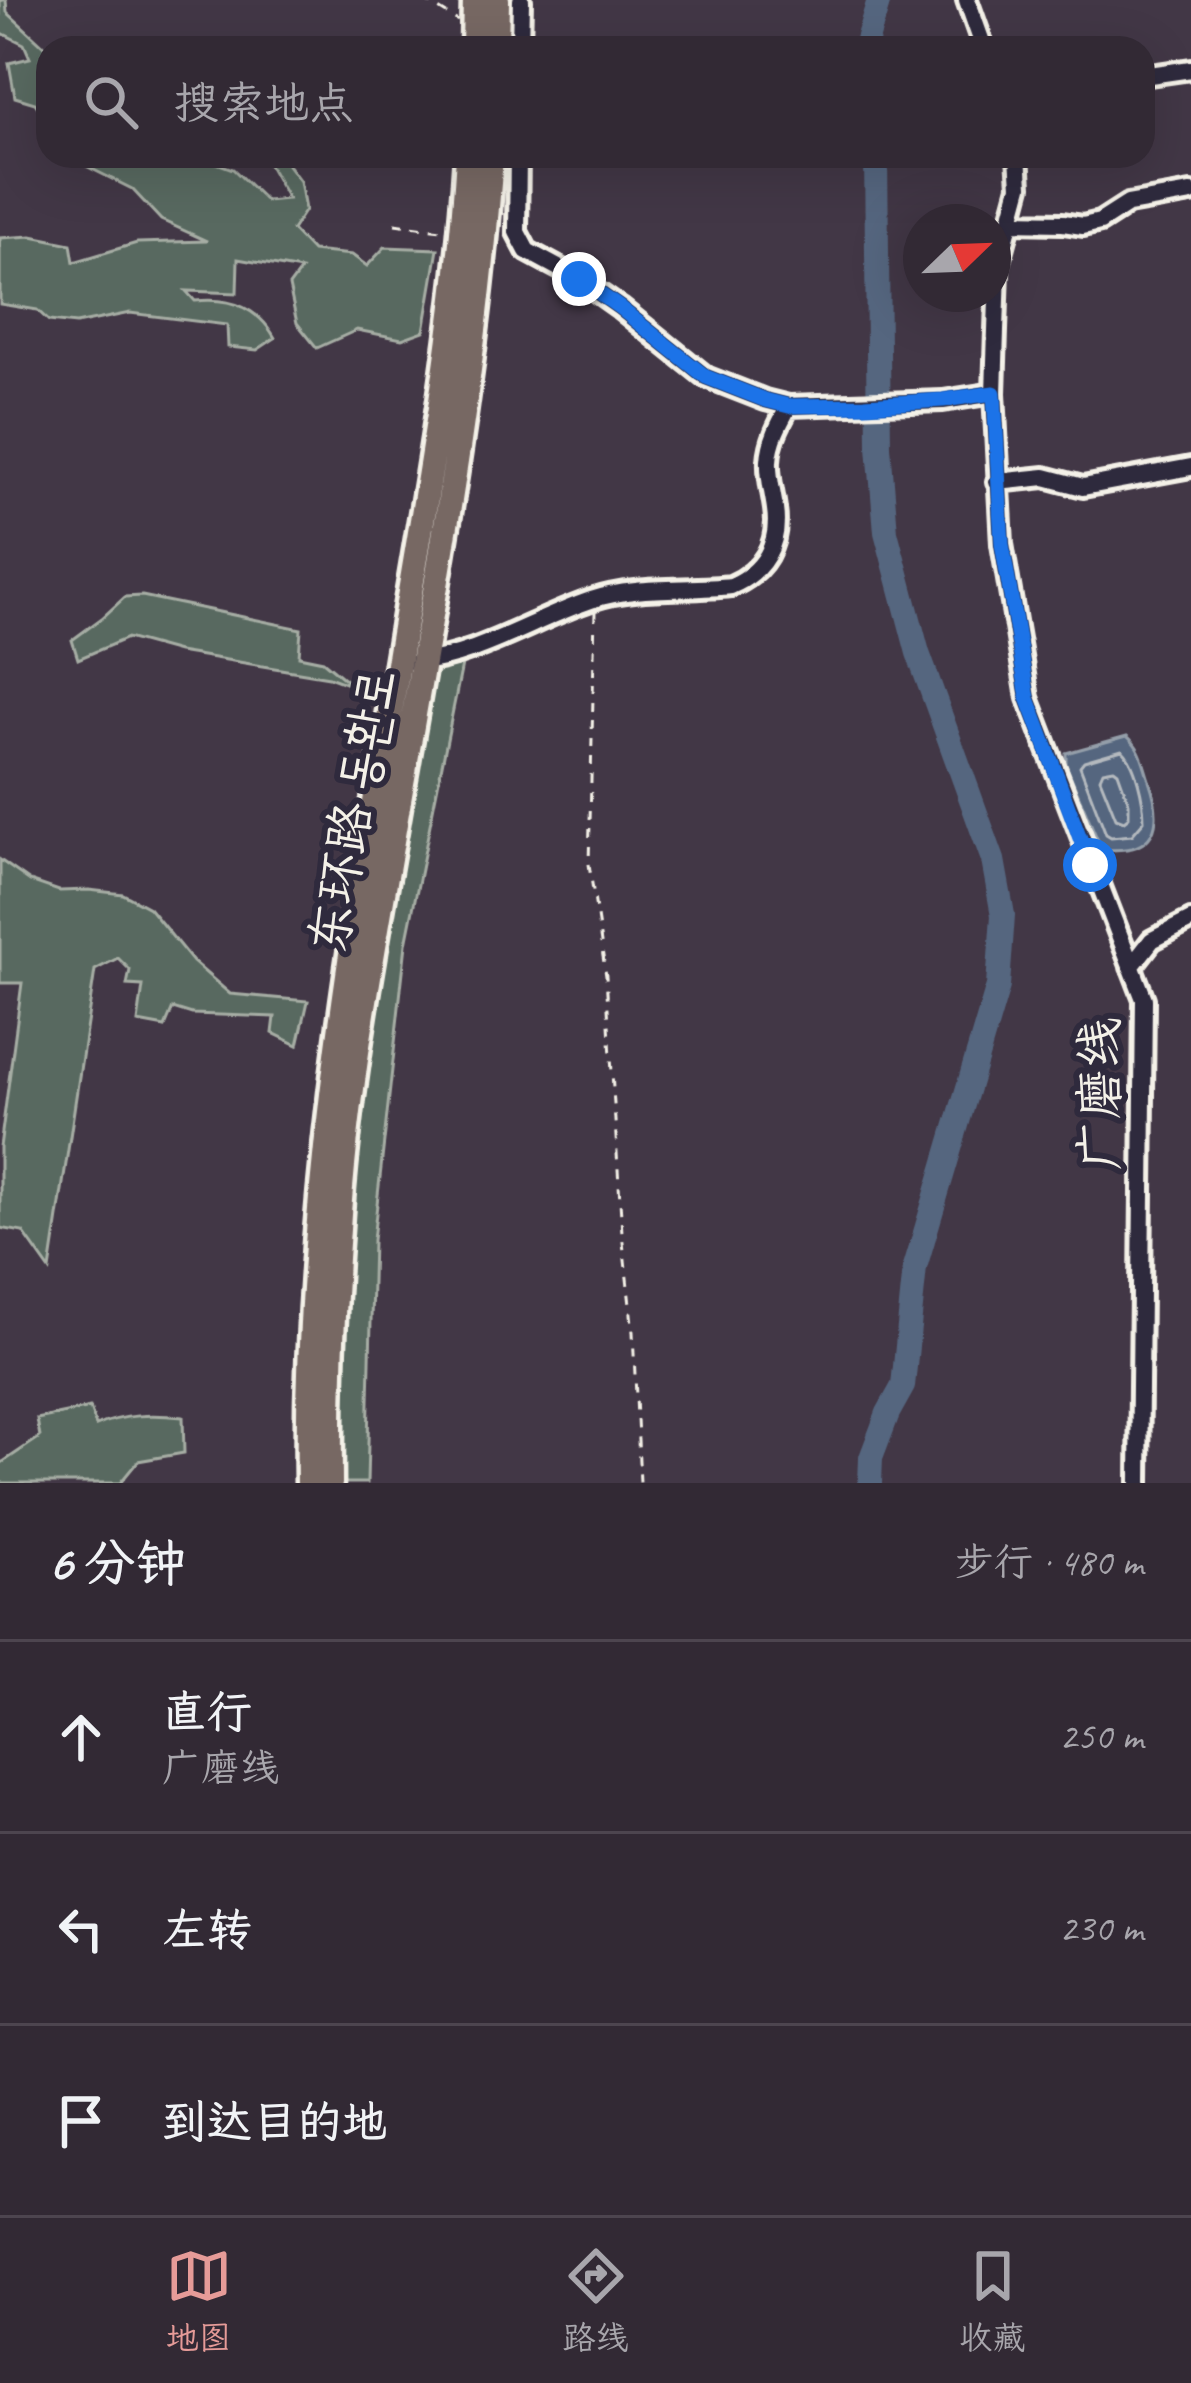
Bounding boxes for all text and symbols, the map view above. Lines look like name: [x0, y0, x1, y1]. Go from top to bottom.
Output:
search box: [36, 36, 1155, 168]
icon: search: [78, 69, 144, 135]
text: 搜索地点: [174, 75, 354, 132]
north arrow: [903, 204, 1011, 312]
route end: [552, 252, 606, 306]
street label: 东环路 동환로: [295, 663, 409, 959]
route start: [1063, 838, 1117, 892]
street label: 广磨线: [1068, 1017, 1132, 1171]
text: 6 分钟: [48, 1531, 186, 1595]
text: 步行 · 480 m: [955, 1538, 1143, 1587]
text: 直行: [162, 1684, 252, 1741]
icon: ahead: [48, 1704, 114, 1770]
text: 250 m: [1059, 1712, 1143, 1761]
text: 广磨线: [162, 1744, 279, 1793]
icon: left: [48, 1896, 114, 1962]
text: 左转: [162, 1902, 252, 1959]
text: 230 m: [1059, 1904, 1143, 1953]
icon: arrive: [48, 2088, 114, 2154]
text: 到达目的地: [162, 2094, 387, 2151]
tab: 地图: [166, 2243, 232, 2359]
tab: 路线: [563, 2243, 629, 2359]
tab: 收藏: [960, 2243, 1026, 2359]

